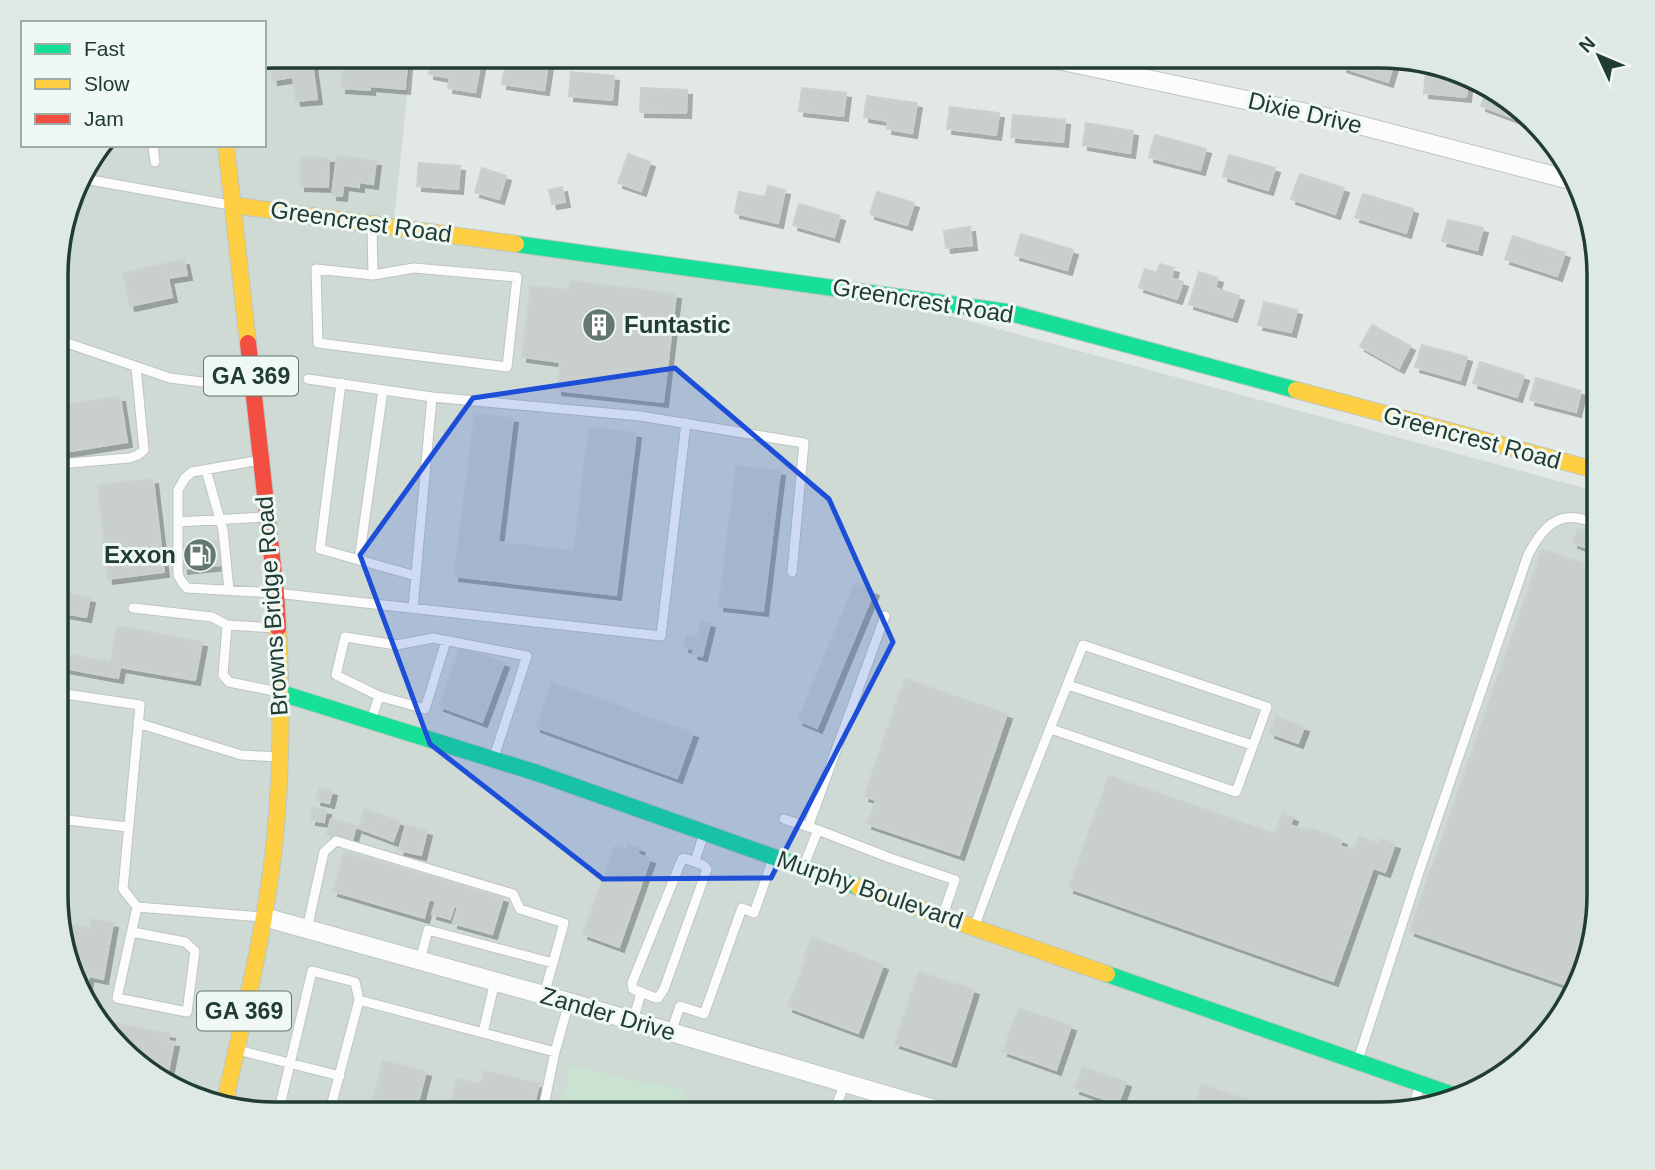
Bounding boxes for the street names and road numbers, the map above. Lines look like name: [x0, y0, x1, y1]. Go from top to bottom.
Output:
street label: Dixie Drive: [1246, 86, 1365, 139]
street label: Greencrest Road: [269, 195, 453, 248]
street label: Greencrest Road: [831, 273, 1015, 328]
road number: GA 369: [204, 356, 298, 396]
street label: Greencrest Road: [1380, 401, 1564, 474]
street label: Browns Bridge Road: [250, 495, 293, 717]
street label: Murphy Boulevard: [774, 845, 967, 934]
street label: Zander Drive: [538, 981, 679, 1046]
road number: GA 369: [197, 992, 291, 1030]

